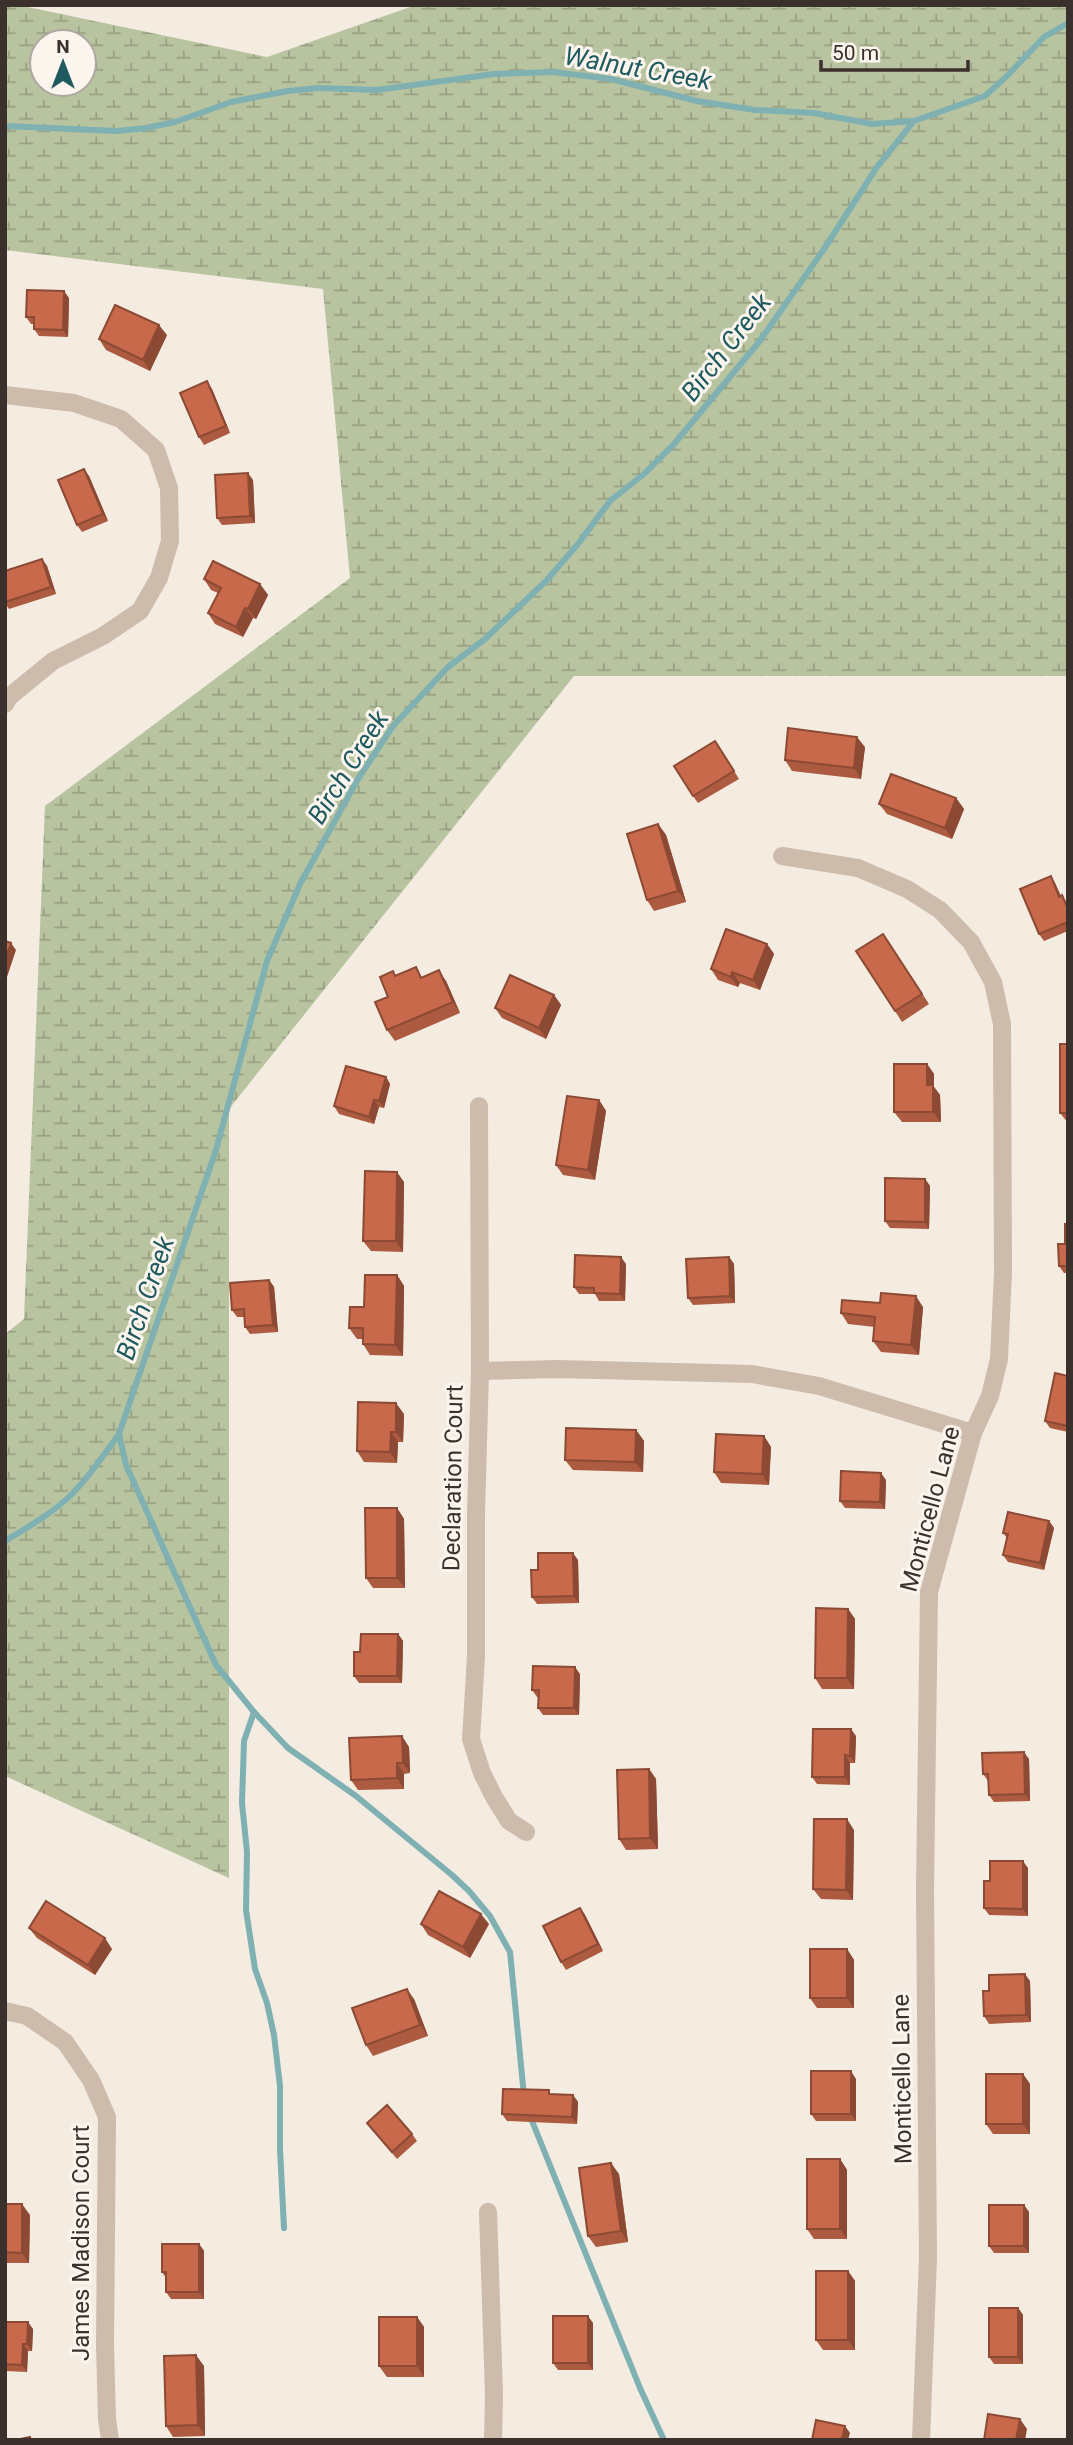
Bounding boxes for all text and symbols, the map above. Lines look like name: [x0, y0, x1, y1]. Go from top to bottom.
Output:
north arrow: [28, 28, 98, 98]
scale bar: [821, 28, 968, 72]
text: N: [56, 35, 70, 58]
water label: Walnut Creek: [562, 40, 715, 96]
text: 50 m: [832, 41, 879, 65]
water label: Birch Creek: [675, 286, 778, 407]
water label: Birch Creek: [301, 704, 395, 829]
water label: Birch Creek: [110, 1232, 180, 1363]
street label: Declaration Court: [437, 1384, 469, 1571]
street label: Monticello Lane: [894, 1423, 966, 1595]
street label: Monticello Lane: [887, 1994, 917, 2164]
street label: James Madison Court: [67, 2125, 95, 2361]

